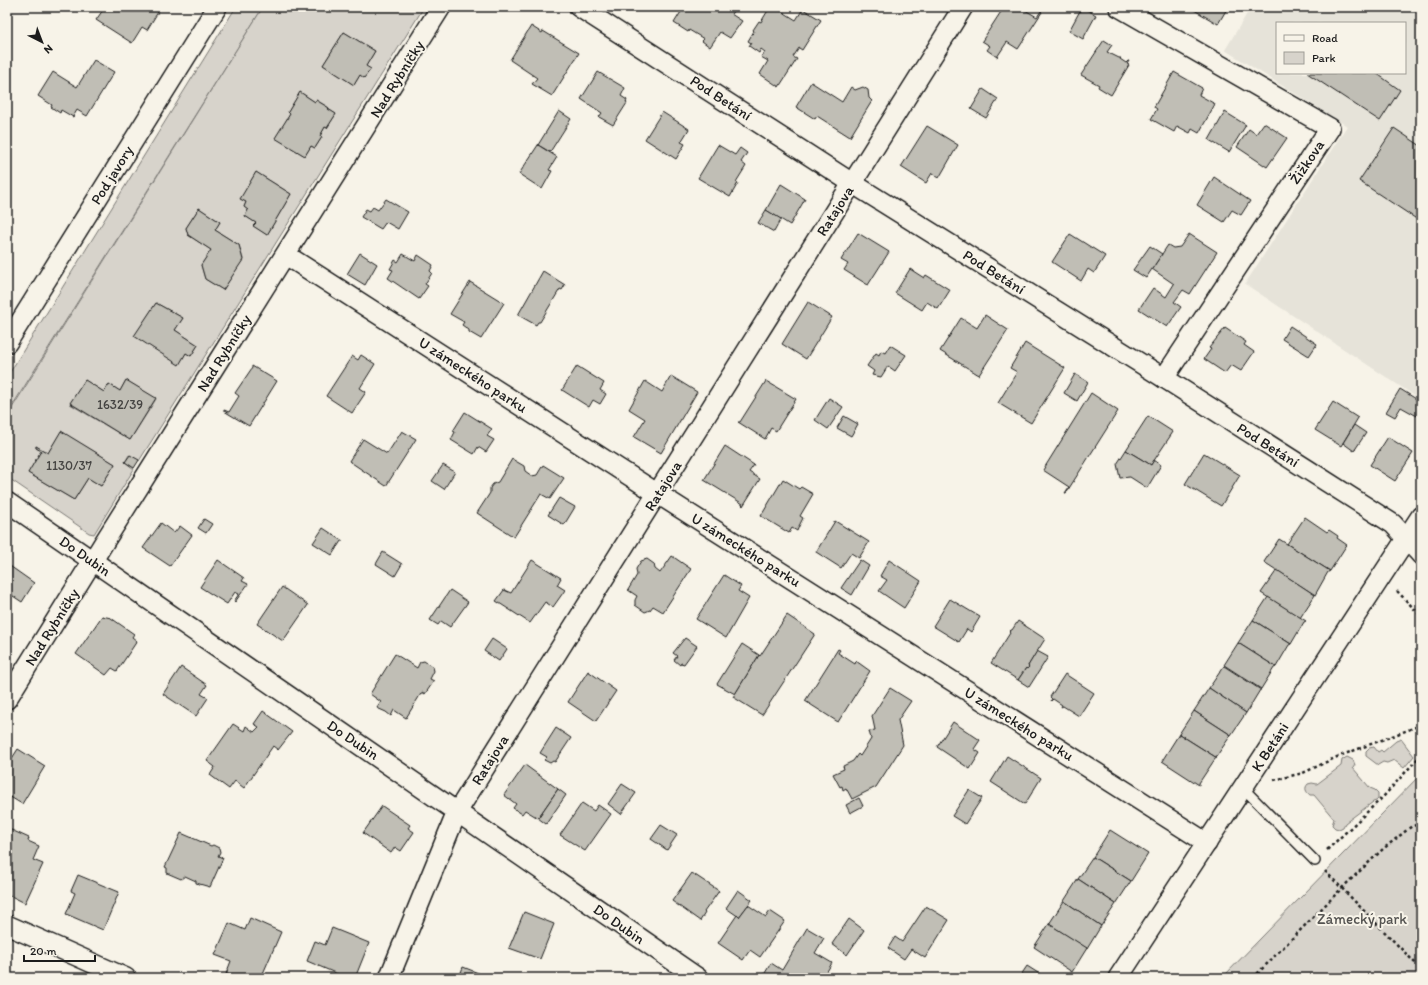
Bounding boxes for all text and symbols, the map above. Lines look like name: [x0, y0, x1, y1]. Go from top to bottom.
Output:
north arrow: [22, 22, 62, 62]
legend: [1276, 22, 1406, 74]
text: Road: [1312, 31, 1338, 45]
street label: Nad Rybníčky: [366, 37, 428, 121]
text: N: [41, 42, 55, 56]
text: Park: [1312, 51, 1336, 65]
street label: Pod Betání: [687, 71, 755, 125]
street label: Žižkova: [1286, 136, 1328, 188]
street label: Pod javory: [87, 142, 137, 208]
street label: Ratajova: [813, 182, 858, 239]
street label: Pod Betání: [960, 246, 1029, 298]
street label: Nad Rybníčky: [193, 311, 255, 395]
street label: U zámeckého parku: [415, 333, 531, 417]
house number: 1632/39: [97, 397, 143, 412]
street label: Pod Betání: [1234, 419, 1303, 471]
street label: Ratajova: [641, 457, 686, 514]
house number: 1130/37: [46, 458, 93, 473]
street label: U zámeckého parku: [688, 509, 804, 591]
street label: Do Dubin: [56, 532, 114, 580]
street label: Nad Rybníčky: [21, 585, 83, 669]
street label: U zámeckého parku: [961, 683, 1077, 765]
street label: Do Dubin: [324, 716, 382, 764]
street label: K Betáni: [1248, 719, 1292, 775]
street label: Ratajova: [468, 731, 513, 788]
street label: Do Dubin: [590, 900, 648, 948]
park label: Zámecký park: [1317, 910, 1407, 928]
scale bar: [24, 937, 95, 963]
text: 20 m: [30, 944, 57, 958]

